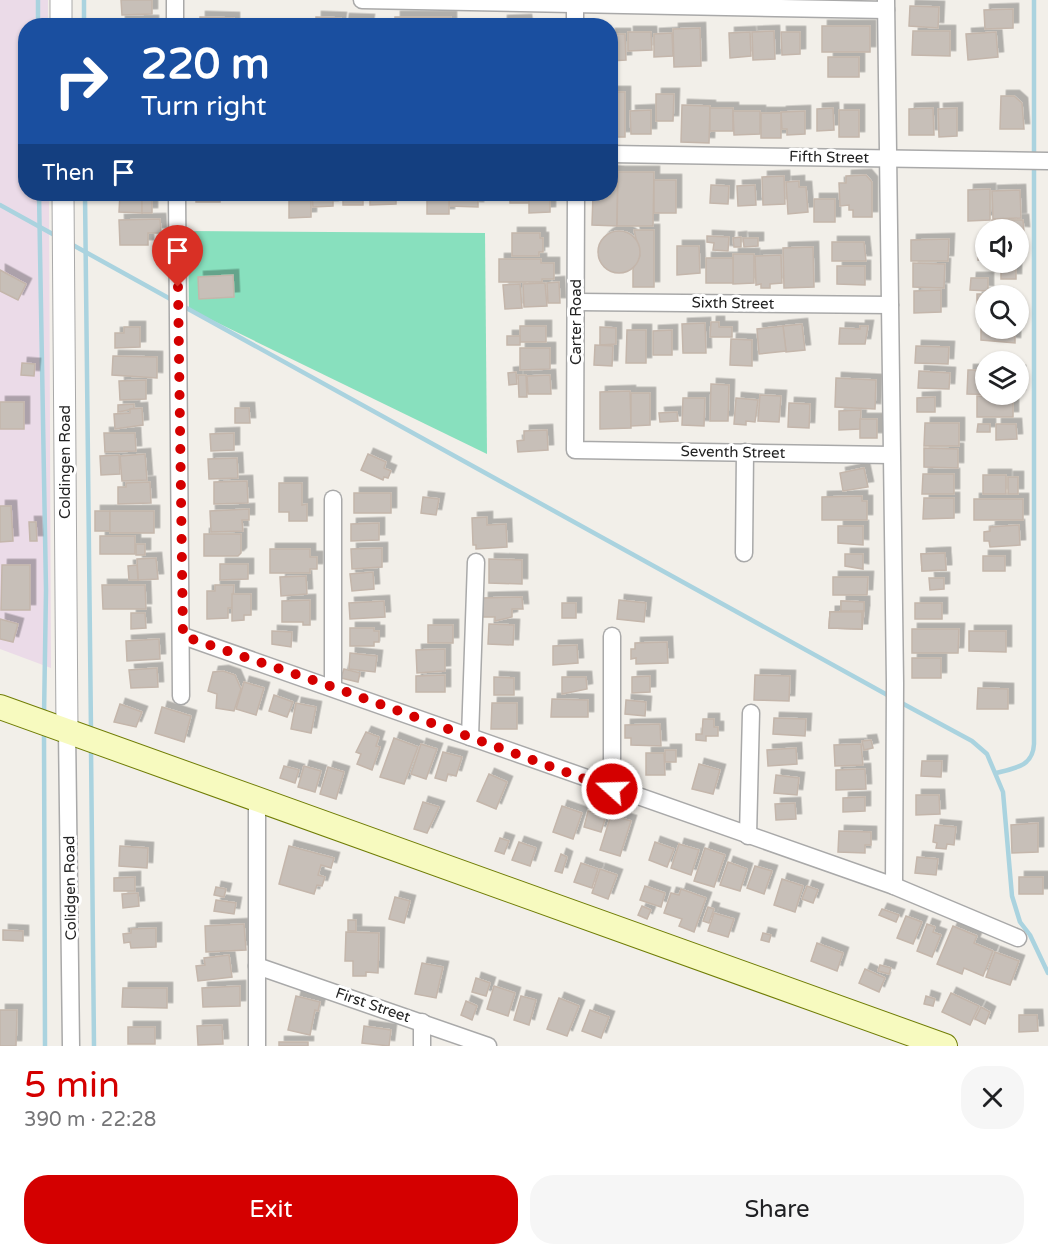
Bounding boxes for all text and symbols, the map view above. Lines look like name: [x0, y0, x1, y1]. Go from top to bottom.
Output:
text: 220 m: [141, 39, 270, 90]
icon: right: [42, 42, 120, 120]
text: Turn right: [141, 90, 267, 123]
street label: Fifth Street: [789, 147, 869, 167]
icon: arrive: [107, 156, 140, 189]
text: Then: [42, 160, 95, 186]
map controls: [975, 219, 1029, 405]
button: sound: [975, 219, 1029, 273]
pin: [152, 225, 203, 287]
icon: arrive: [161, 234, 194, 267]
street label: Carter Road: [567, 279, 585, 365]
button: search: [975, 285, 1029, 339]
street label: Sixth Street: [692, 293, 775, 313]
button: layers: [975, 351, 1029, 405]
street label: Coldingen Road: [56, 405, 74, 519]
street label: Seventh Street: [681, 442, 786, 462]
position arrow: [580, 757, 644, 821]
street label: Colidgen Road: [60, 835, 80, 941]
street label: First Street: [333, 984, 413, 1026]
text: 5 min: [24, 1064, 120, 1107]
button: close: [961, 1066, 1024, 1129]
text: 390 m · 22:28: [24, 1108, 156, 1132]
button: Exit: [24, 1175, 518, 1244]
button: Share: [530, 1175, 1024, 1244]

